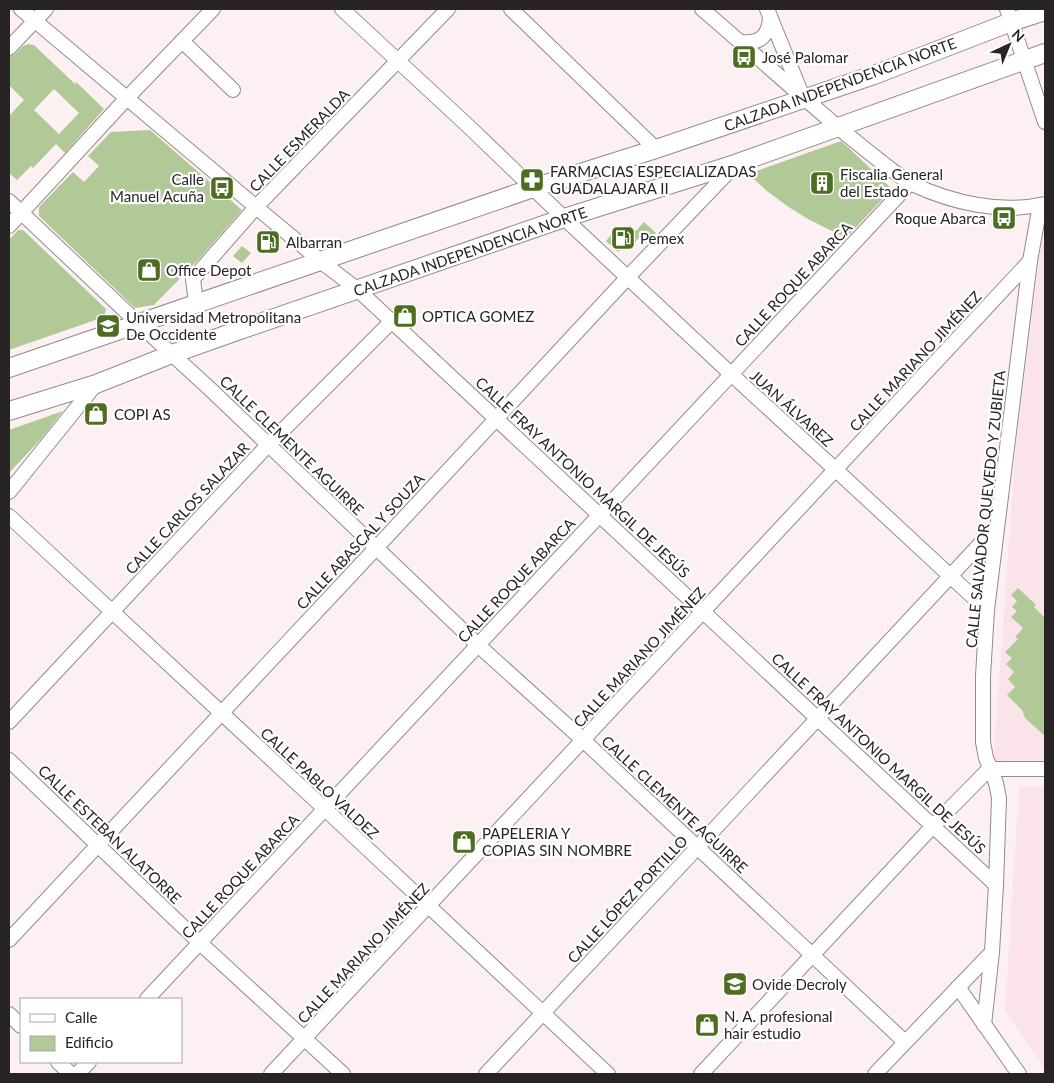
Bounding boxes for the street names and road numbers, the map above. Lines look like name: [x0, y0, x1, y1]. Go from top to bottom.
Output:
street label: CALZADA INDEPENDENCIA NORTE: [721, 34, 959, 134]
street label: CALLE ESMERALDA: [245, 84, 353, 195]
street label: CALZADA INDEPENDENCIA NORTE: [351, 202, 589, 300]
street label: CALLE ROQUE ABARCA: [731, 217, 856, 350]
street label: CALLE MARIANO JIMÉNEZ: [845, 287, 985, 435]
street label: JUAN ÁLVAREZ: [747, 366, 837, 450]
street label: CALLE SALVADOR QUEVEDO Y ZUBIETA: [961, 368, 1009, 649]
street label: CALLE CLEMENTE AGUIRRE: [216, 372, 368, 518]
street label: CALLE FRAY ANTONIO MARGIL DE JESÚS: [472, 373, 694, 581]
street label: CALLE CARLOS SALAZAR: [121, 438, 253, 578]
street label: CALLE ABASCAL Y SOUZA: [292, 469, 428, 613]
street label: CALLE ROQUE ABARCA: [454, 513, 579, 646]
street label: CALLE MARIANO JIMÉNEZ: [569, 583, 709, 731]
street label: CALLE FRAY ANTONIO MARGIL DE JESÚS: [768, 649, 990, 857]
street label: CALLE PABLO VALDEZ: [257, 724, 383, 842]
street label: CALLE CLEMENTE AGUIRRE: [598, 732, 752, 876]
street label: CALLE ESTEBAN ALATORRE: [35, 761, 185, 907]
street label: CALLE ROQUE ABARCA: [178, 809, 303, 942]
street label: CALLE LÓPEZ PORTILLO: [563, 831, 691, 967]
street label: CALLE MARIANO JIMÉNEZ: [293, 879, 433, 1027]

